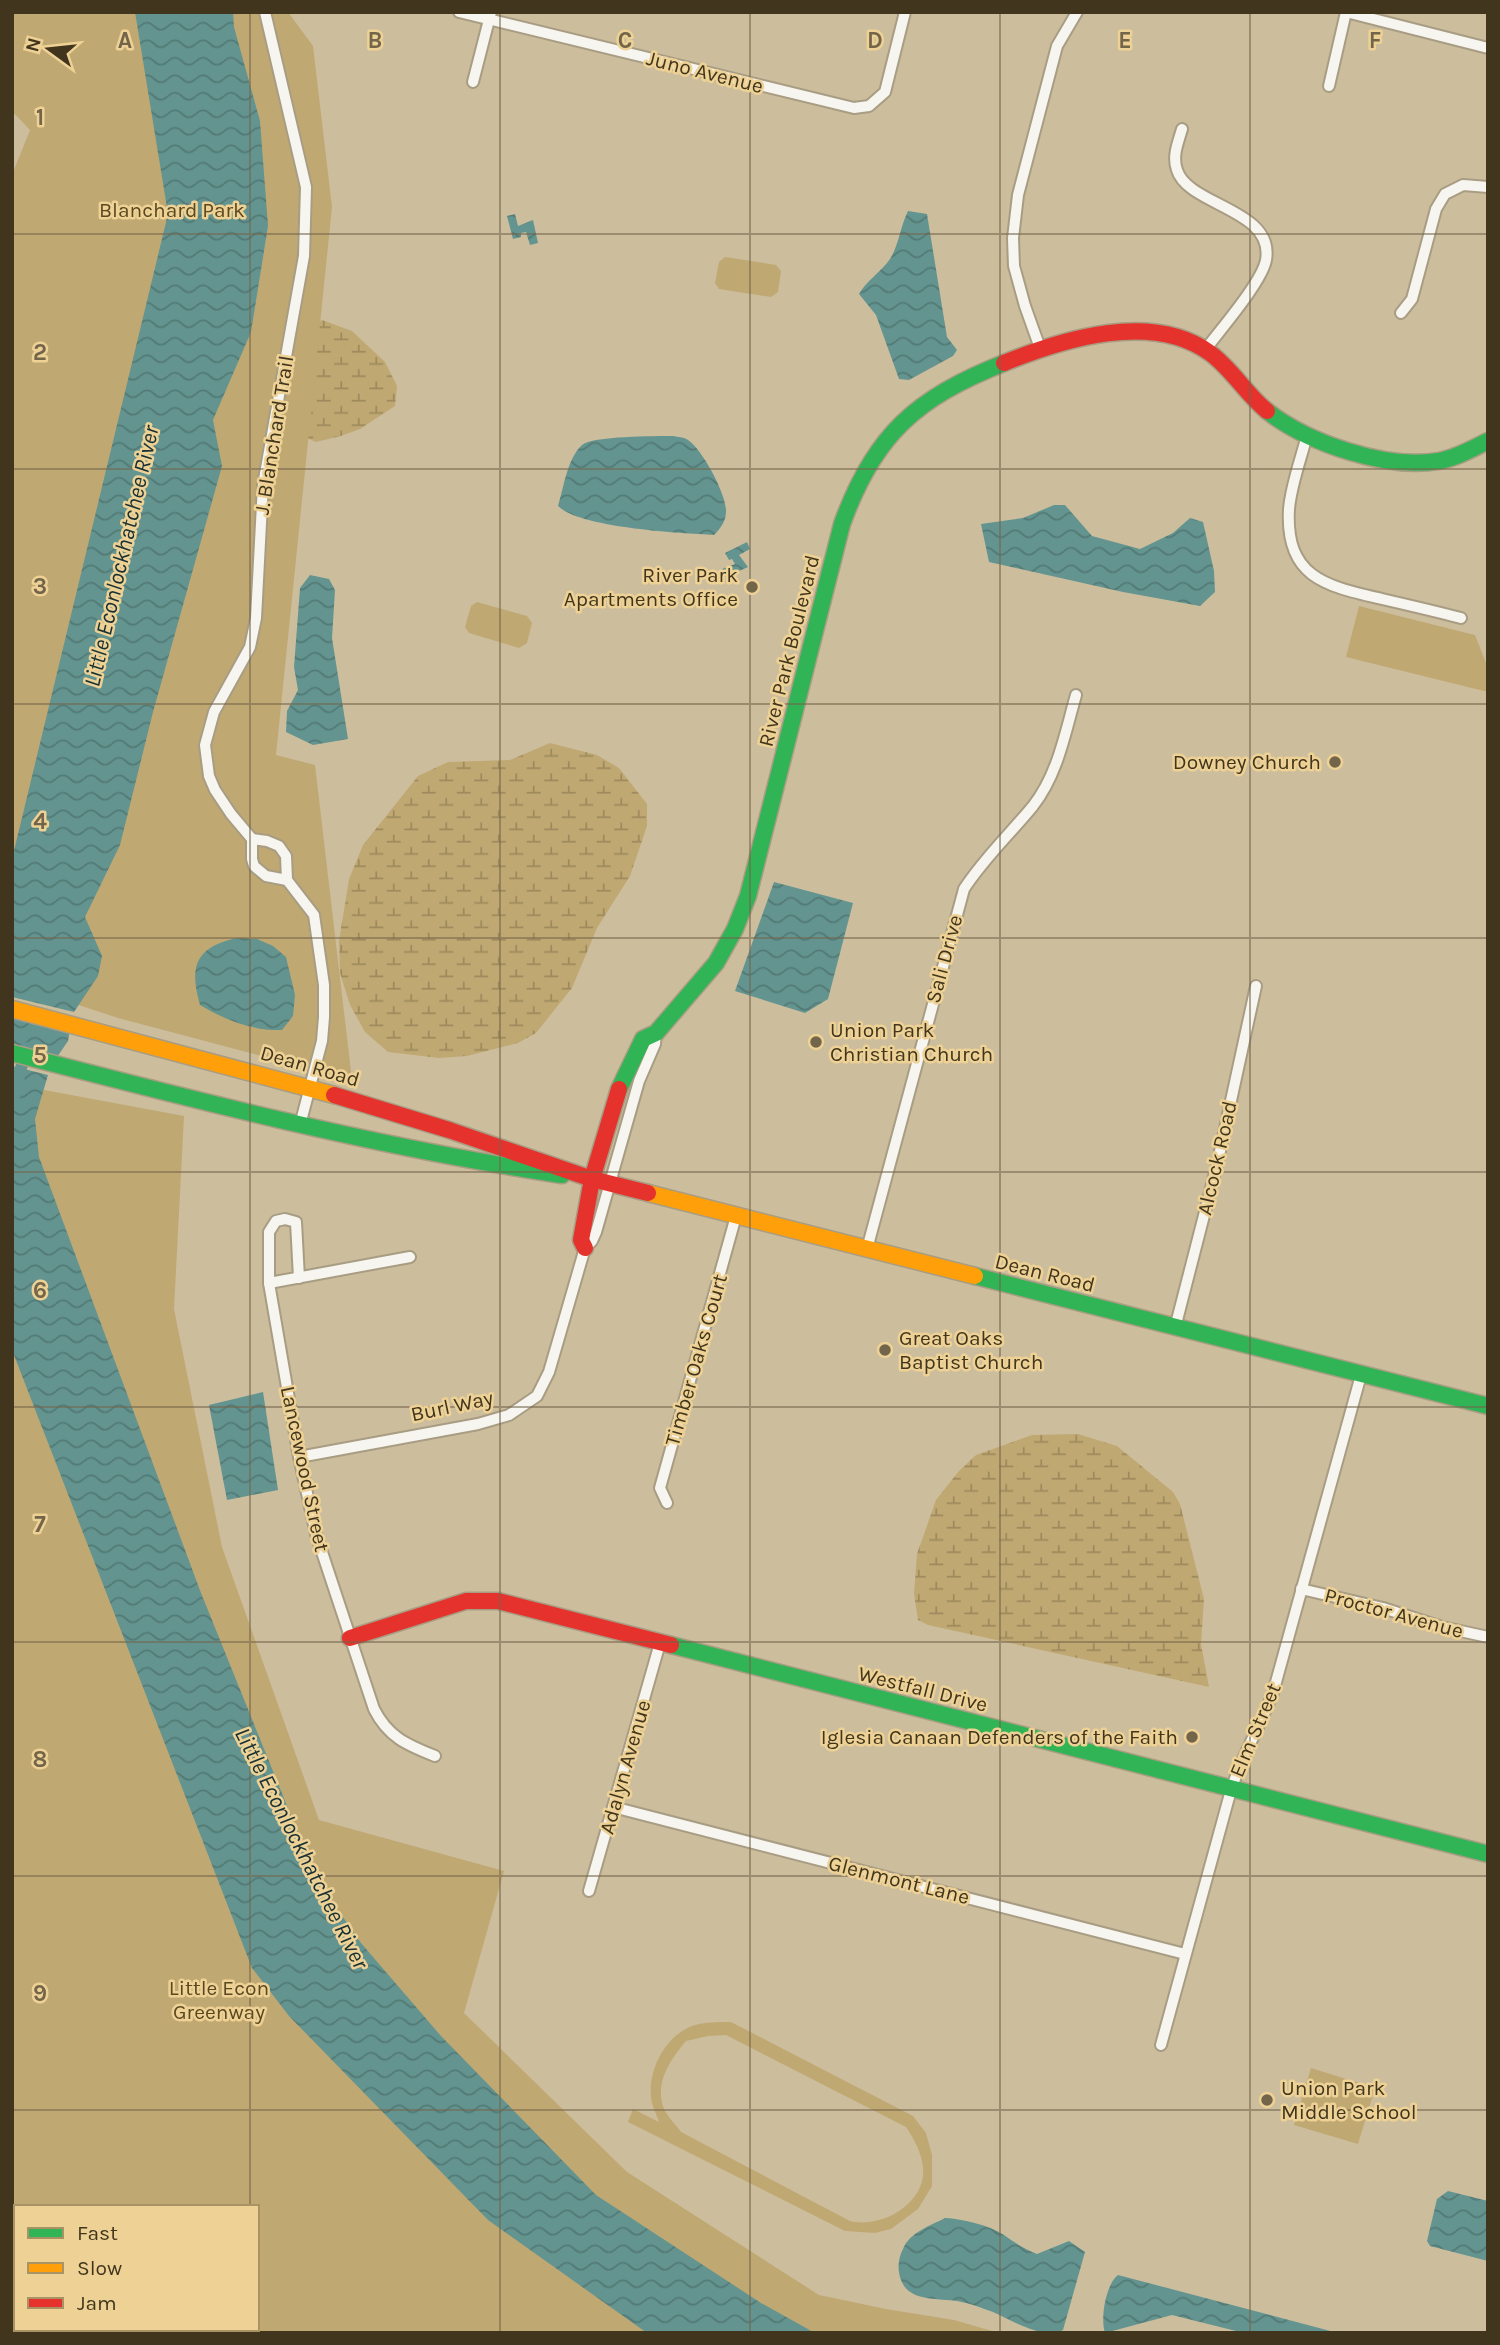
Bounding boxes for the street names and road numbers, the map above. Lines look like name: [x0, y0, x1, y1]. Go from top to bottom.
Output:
street label: Juno Avenue: [644, 46, 766, 98]
street label: J. Blanchard Trail: [250, 354, 298, 516]
street label: River Park Boulevard: [754, 553, 824, 749]
street label: Sali Drive: [921, 912, 967, 1006]
street label: Dean Road: [258, 1040, 362, 1092]
street label: Alcock Road: [1192, 1099, 1242, 1217]
street label: Dean Road: [993, 1249, 1097, 1297]
street label: Timber Oaks Court: [660, 1271, 732, 1449]
street label: Lancewood Street: [276, 1384, 334, 1554]
street label: Burl Way: [409, 1386, 496, 1426]
street label: Proctor Avenue: [1322, 1583, 1466, 1643]
street label: Westfall Drive: [856, 1661, 990, 1717]
street label: Elm Street: [1224, 1679, 1286, 1781]
street label: Adalyn Avenue: [594, 1697, 656, 1837]
street label: Glenmont Lane: [826, 1851, 972, 1909]

